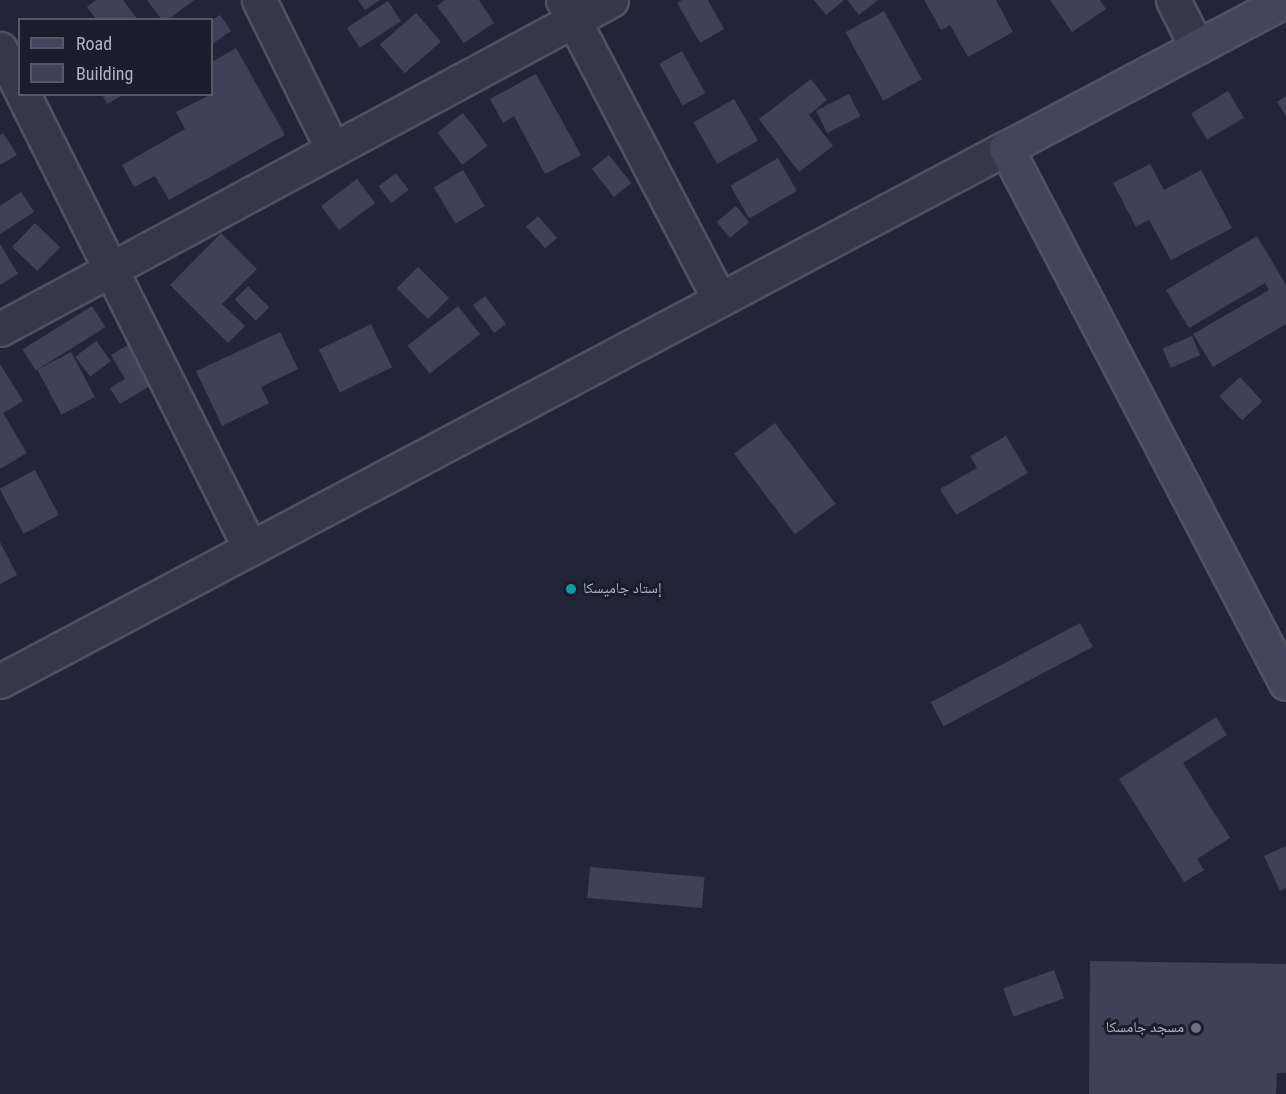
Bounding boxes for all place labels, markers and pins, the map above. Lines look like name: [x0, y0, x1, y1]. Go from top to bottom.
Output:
place label: إستاد جاميسكا: [583, 580, 661, 598]
marker: إستاد جاميسكا: [564, 582, 578, 596]
place label: مسجد جامسكا: [1106, 1019, 1184, 1037]
marker: مسجد جامسكا: [1189, 1021, 1203, 1035]

